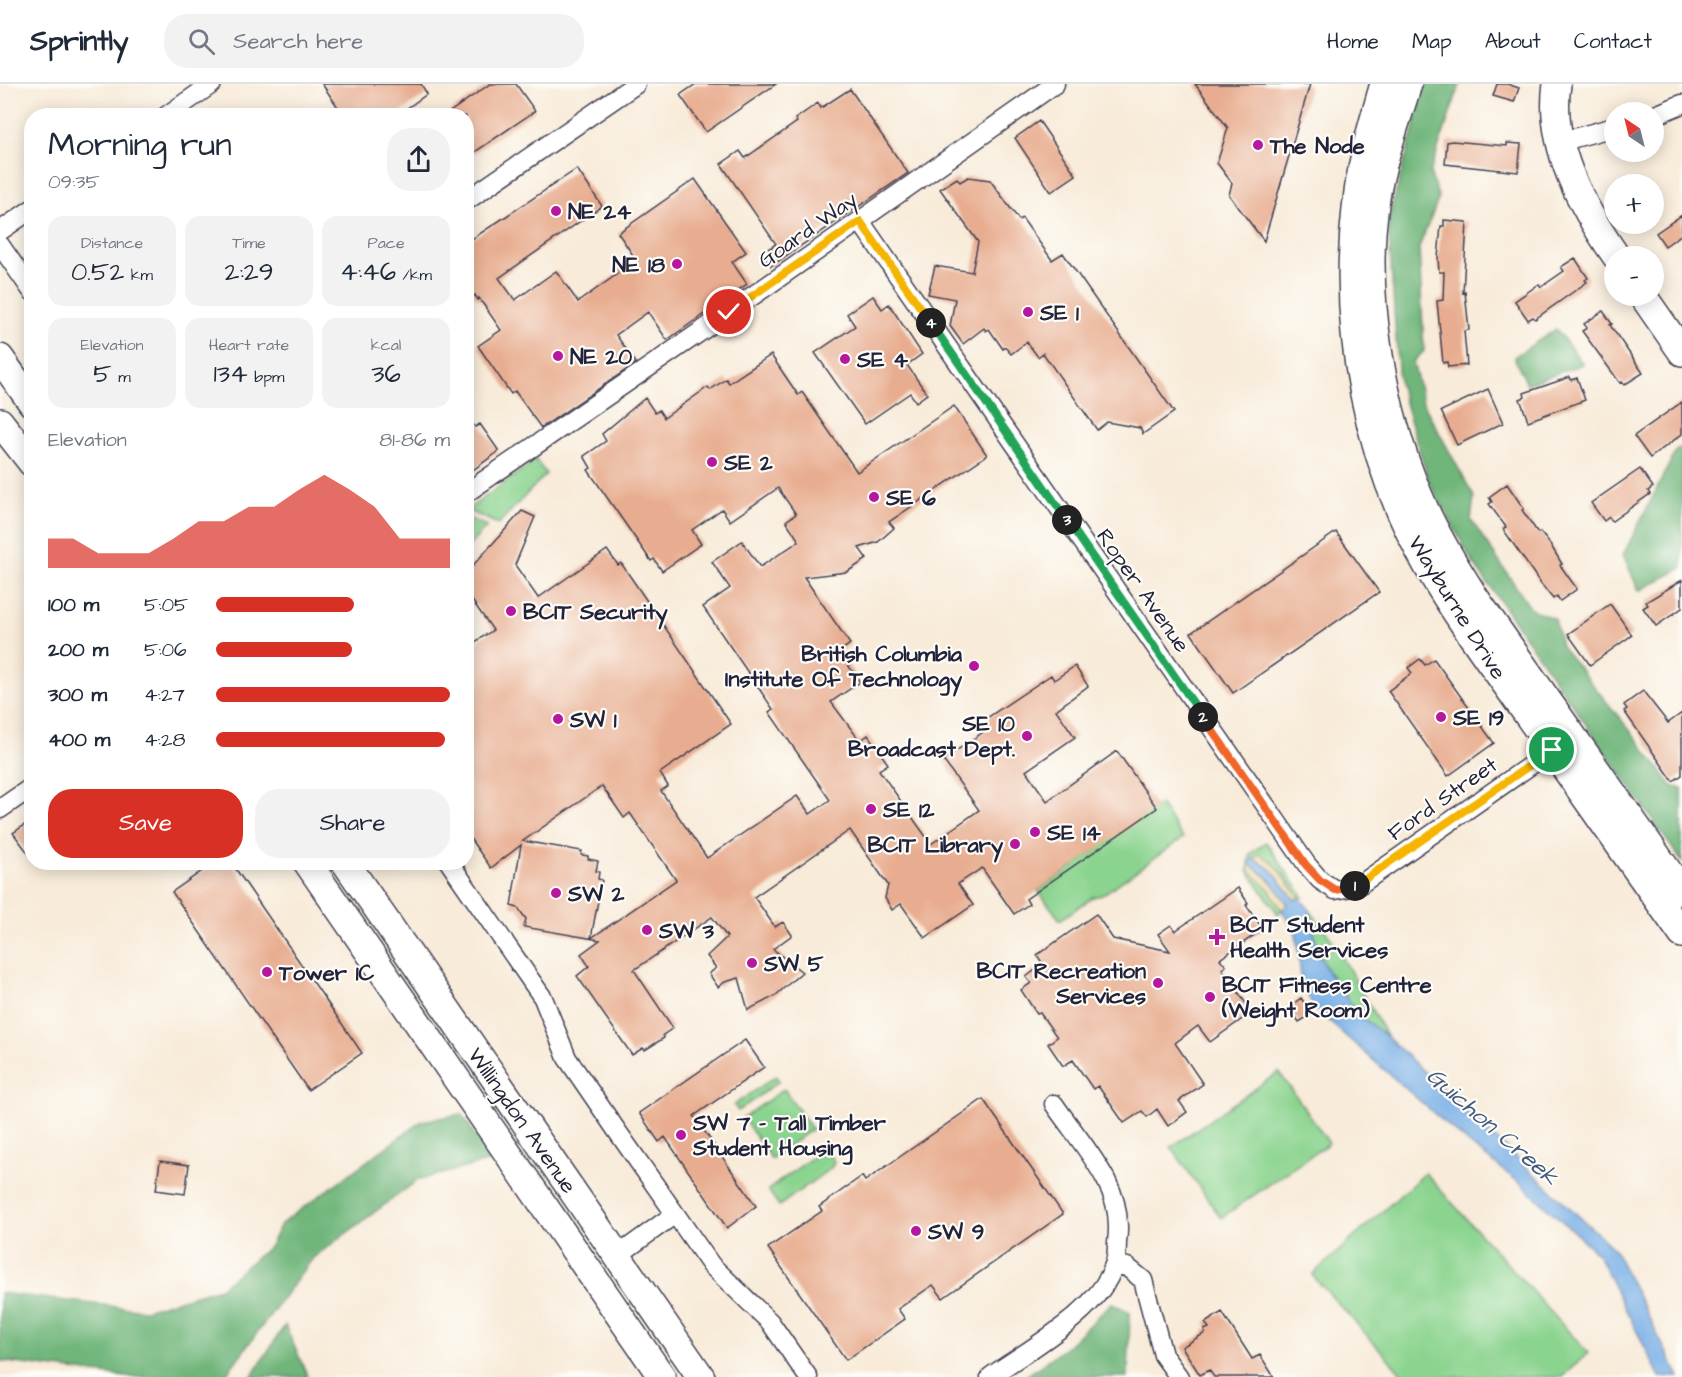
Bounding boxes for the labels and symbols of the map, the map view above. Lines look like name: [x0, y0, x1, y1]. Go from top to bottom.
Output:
north arrow: [1604, 102, 1664, 162]
place label: The Node: [1269, 131, 1365, 162]
marker: The Node: [1251, 138, 1265, 152]
street label: Goard Way: [752, 185, 864, 277]
place label: NE 24: [568, 197, 632, 228]
marker: NE 24: [549, 204, 563, 218]
place label: NE 18: [612, 250, 666, 281]
marker: NE 18: [670, 257, 684, 271]
pin: [703, 286, 754, 337]
place label: SE 1: [1039, 298, 1079, 329]
marker: SE 1: [1021, 305, 1035, 319]
pin: 4: [916, 308, 946, 338]
place label: NE 20: [570, 342, 632, 373]
place label: SE 4: [856, 345, 909, 376]
marker: NE 20: [551, 349, 565, 363]
marker: SE 4: [838, 352, 852, 366]
place label: SE 2: [723, 448, 773, 479]
marker: SE 2: [705, 455, 719, 469]
place label: SE 6: [885, 483, 936, 514]
marker: SE 6: [867, 490, 881, 504]
pin: 3: [1052, 505, 1082, 535]
street label: Roper Avenue: [1089, 523, 1197, 659]
street label: Wayburne Drive: [1399, 530, 1513, 686]
place label: BCIT Security: [523, 597, 669, 630]
marker: BCIT Security: [504, 604, 518, 618]
place label: British Columbia Institute Of Technology: [725, 639, 963, 697]
marker: British Columbia Institute Of Technology: [967, 659, 981, 673]
pin: 2: [1188, 702, 1218, 732]
place label: SE 19: [1452, 703, 1504, 734]
place label: SW 1: [569, 705, 617, 736]
place label: SE 10 Broadcast Dept.: [848, 709, 1015, 765]
marker: SE 19: [1434, 710, 1448, 724]
marker: SW 1: [551, 712, 565, 726]
pin: [1526, 724, 1577, 775]
marker: SE 10 Broadcast Dept.: [1020, 729, 1034, 743]
street label: Ford Street: [1382, 750, 1504, 849]
place label: SE 12: [882, 795, 935, 826]
marker: SE 12: [864, 802, 878, 816]
place label: SE 14: [1046, 818, 1102, 849]
marker: SE 14: [1028, 825, 1042, 839]
place label: BCIT Library: [867, 830, 1004, 863]
marker: BCIT Library: [1008, 837, 1022, 851]
pin: 1: [1340, 871, 1370, 901]
place label: SW 2: [567, 879, 625, 910]
marker: SW 2: [549, 886, 563, 900]
place label: BCIT Student Health Services: [1230, 910, 1388, 966]
place label: SW 3: [658, 916, 715, 947]
marker: SW 3: [640, 923, 654, 937]
marker: BCIT Student Health Services: [1208, 928, 1226, 946]
place label: SW 5: [763, 949, 824, 980]
marker: SW 5: [745, 956, 759, 970]
place label: BCIT Recreation Services: [977, 956, 1146, 1012]
place label: Tower 1C: [278, 958, 375, 989]
marker: Tower 1C: [260, 965, 274, 979]
place label: BCIT Fitness Centre (Weight Room): [1221, 970, 1432, 1027]
marker: BCIT Recreation Services: [1151, 976, 1165, 990]
marker: BCIT Fitness Centre (Weight Room): [1203, 990, 1217, 1004]
street label: Willingdon Avenue: [459, 1042, 584, 1201]
water label: Guichon Creek: [1419, 1060, 1567, 1195]
place label: SW 7 - Tall Timber Student Housing: [692, 1108, 887, 1165]
marker: SW 7 - Tall Timber Student Housing: [674, 1128, 688, 1142]
place label: SW 9: [927, 1217, 984, 1248]
marker: SW 9: [909, 1224, 923, 1238]

